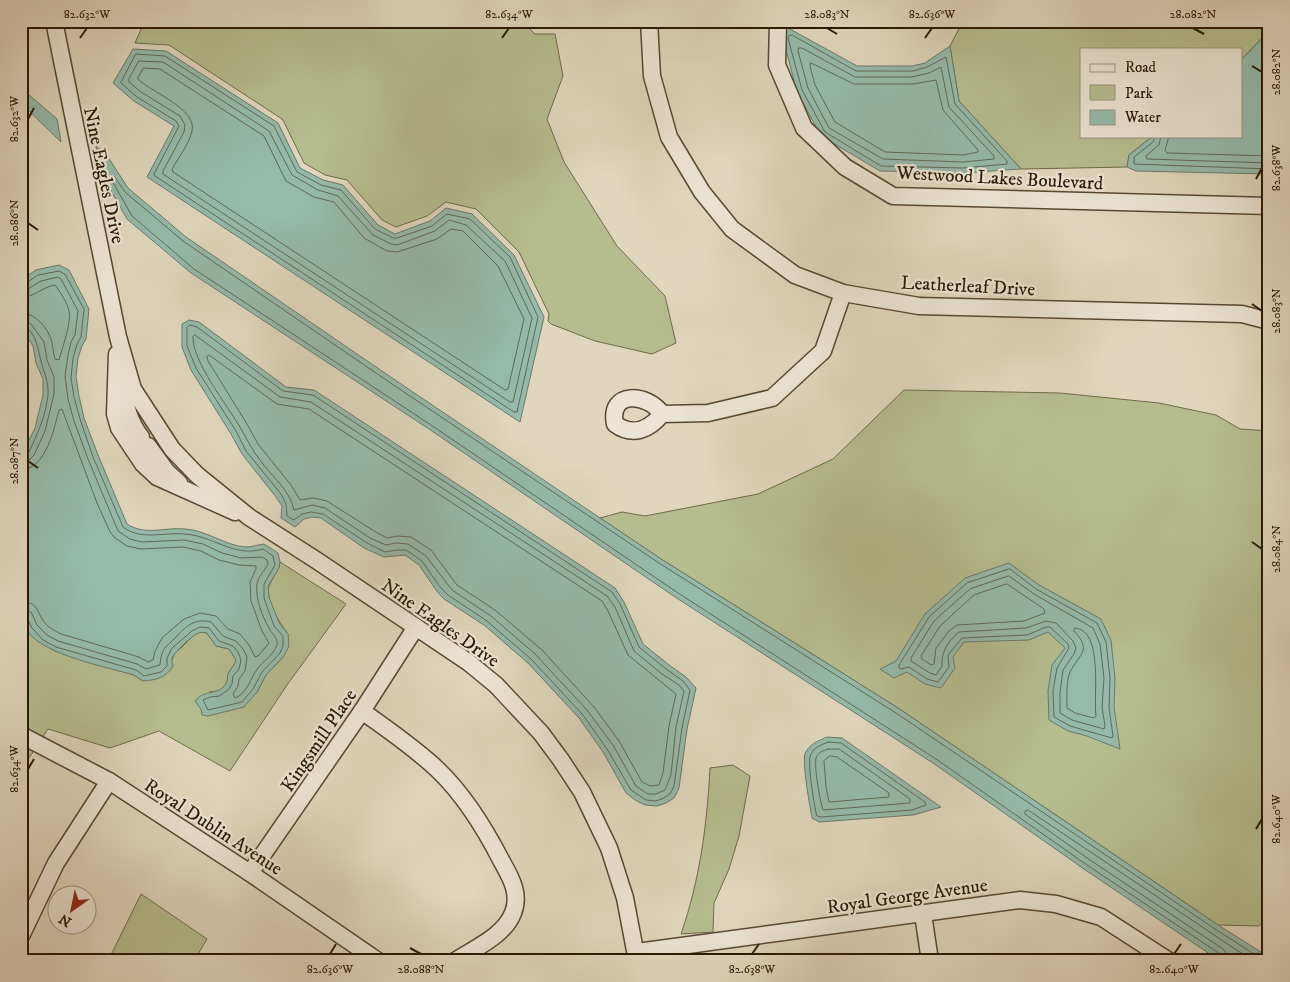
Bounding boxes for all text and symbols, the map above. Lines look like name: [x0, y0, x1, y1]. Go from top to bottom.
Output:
text: 82.632°W: [64, 7, 111, 22]
text: 82.634°W: [485, 7, 534, 22]
text: 28.083°N: [804, 7, 850, 22]
text: 82.636°W: [909, 7, 956, 22]
text: 28.082°N: [1170, 7, 1217, 22]
legend: [1080, 48, 1242, 138]
text: 28.082°N: [1269, 48, 1284, 95]
text: Road: [1125, 58, 1157, 77]
text: Park: [1125, 84, 1154, 103]
text: 82.632°W: [7, 95, 22, 142]
street label: Nine Eagles Drive: [78, 105, 129, 246]
text: Water: [1124, 108, 1161, 127]
text: 82.638°W: [1269, 144, 1284, 191]
street label: Westwood Lakes Boulevard: [895, 162, 1104, 195]
text: 28.086°N: [7, 199, 22, 247]
street label: Leatherleaf Drive: [900, 271, 1036, 302]
text: 28.083°N: [1269, 288, 1284, 334]
text: 28.087°N: [7, 437, 22, 485]
text: 28.084°N: [1269, 525, 1284, 573]
street label: Nine Eagles Drive: [377, 574, 504, 673]
street label: Kingsmill Place: [276, 685, 362, 797]
text: 82.634°W: [7, 744, 22, 793]
street label: Royal Dublin Avenue: [140, 774, 287, 881]
text: 82.640°W: [1269, 793, 1284, 844]
street label: Royal George Avenue: [825, 874, 989, 919]
north arrow: [48, 884, 98, 934]
text: N: [55, 909, 75, 931]
text: 82.636°W: [307, 962, 354, 977]
text: 28.088°N: [398, 962, 445, 977]
text: 82.638°W: [729, 962, 776, 977]
text: 82.640°W: [1149, 962, 1200, 977]

